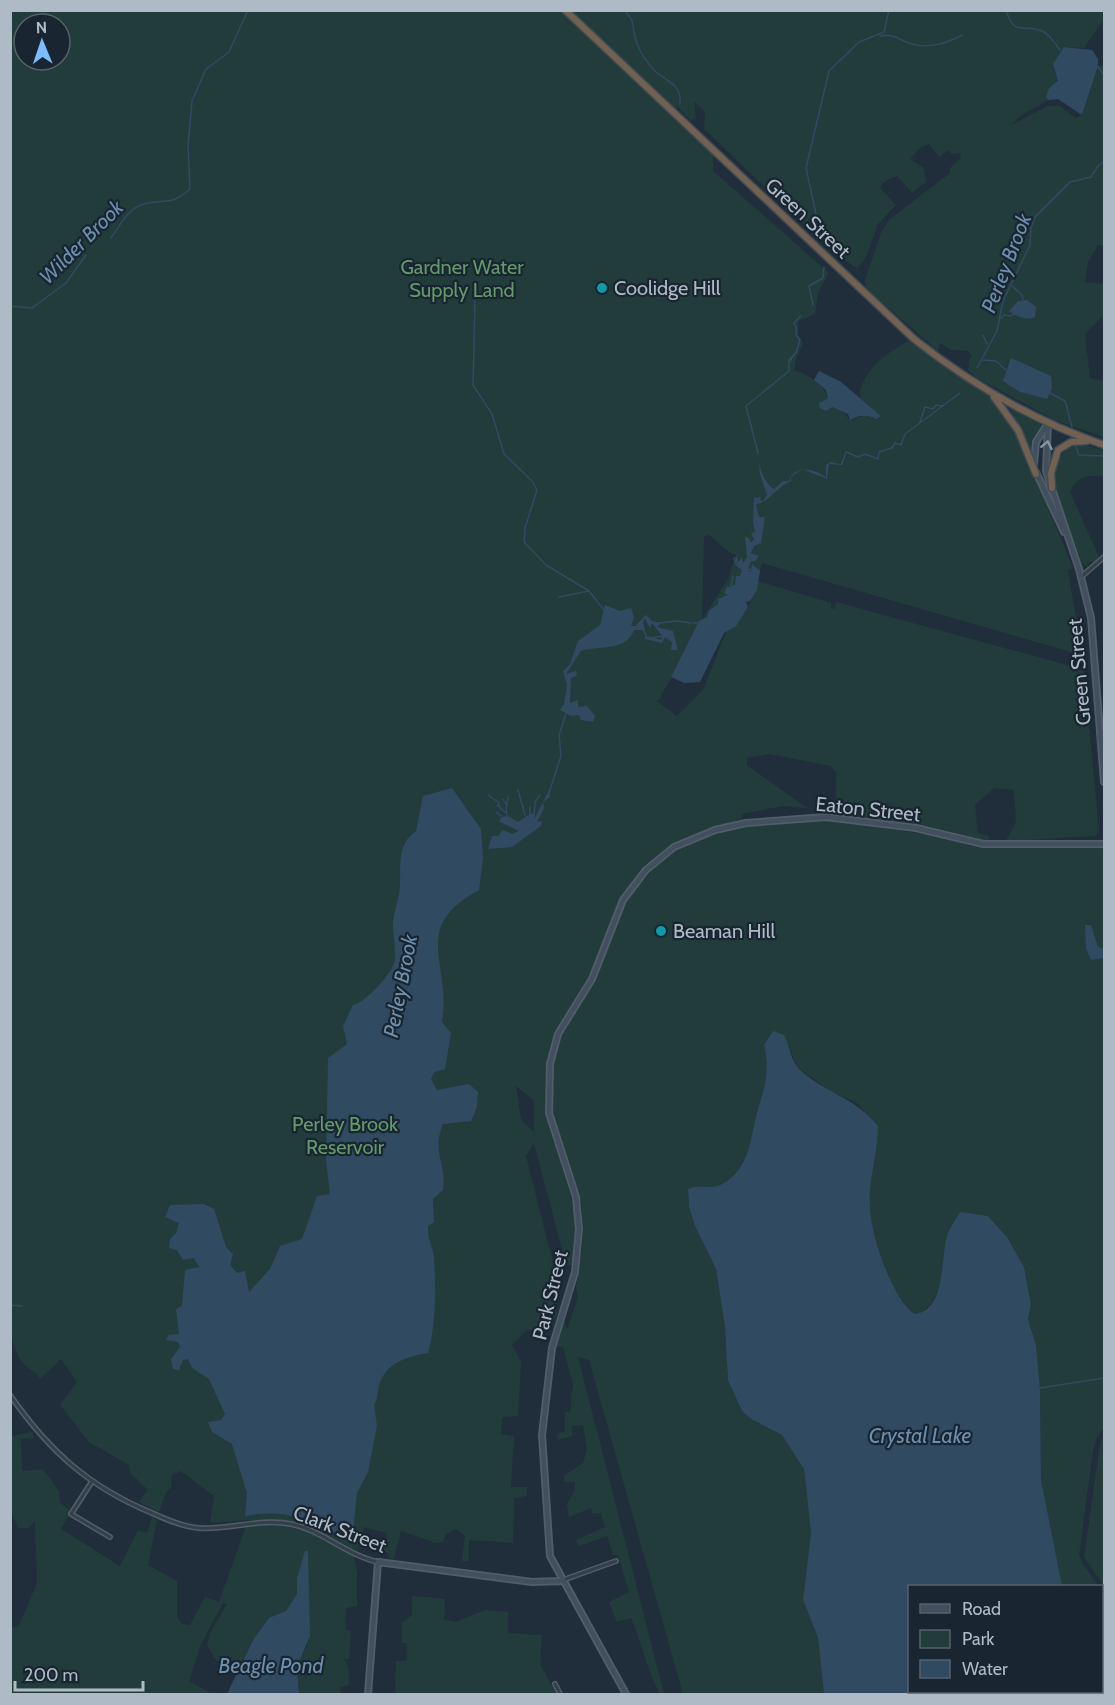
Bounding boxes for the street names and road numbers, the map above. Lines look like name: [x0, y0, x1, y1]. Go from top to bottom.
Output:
street label: Green Street: [761, 173, 855, 263]
street label: Green Street: [1062, 617, 1096, 726]
street label: Eaton Street: [814, 792, 922, 826]
street label: Park Street: [527, 1247, 573, 1343]
street label: Clark Street: [290, 1500, 390, 1558]

